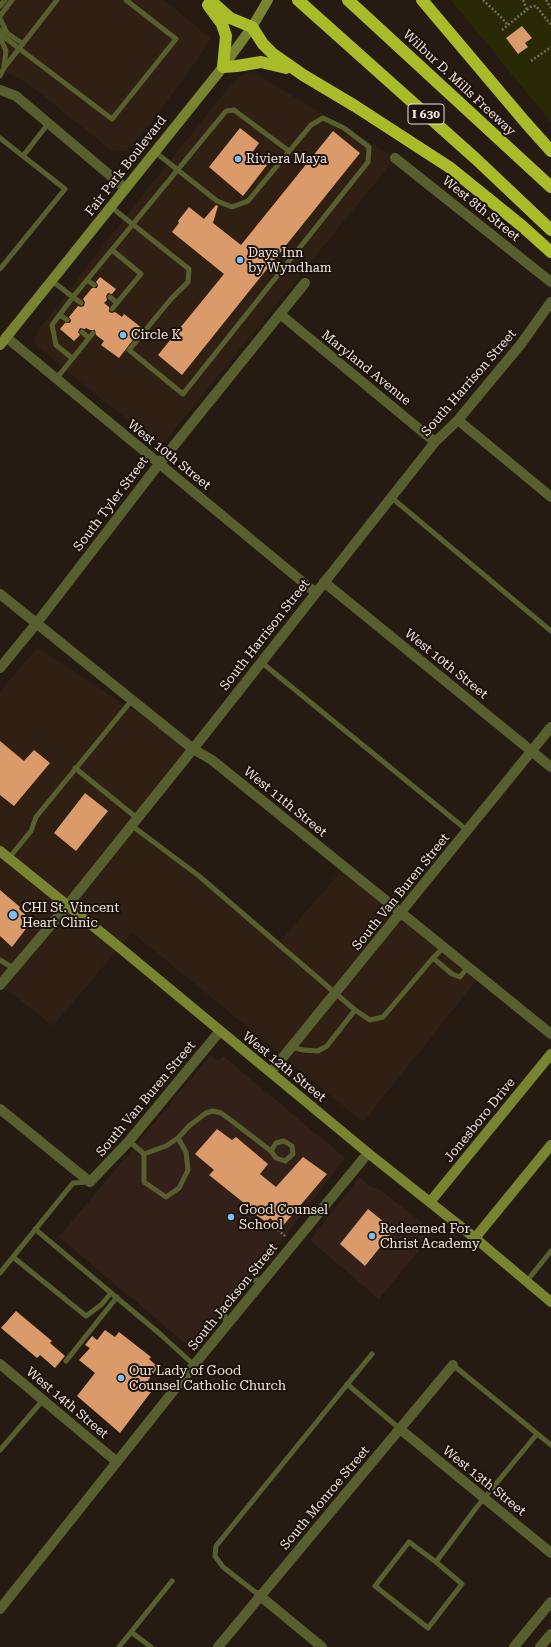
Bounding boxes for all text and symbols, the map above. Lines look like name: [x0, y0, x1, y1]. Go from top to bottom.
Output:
street label: Wilbur D. Mills Freeway: [399, 27, 519, 139]
road number: I 630: [408, 104, 444, 124]
street label: Fair Park Boulevard: [82, 113, 170, 219]
place label: Riviera Maya: [246, 151, 327, 167]
marker: Riviera Maya: [233, 154, 243, 164]
street label: West 8th Street: [439, 173, 523, 245]
place label: Days Inn by Wyndham: [248, 245, 332, 276]
marker: Days Inn by Wyndham: [235, 255, 245, 265]
street label: South Harrison Street: [418, 326, 520, 440]
place label: Circle K: [131, 327, 181, 343]
street label: Maryland Avenue: [318, 327, 414, 409]
marker: Circle K: [118, 330, 128, 340]
street label: West 10th Street: [124, 417, 214, 493]
street label: South Tyler Street: [70, 454, 152, 554]
street label: South Harrison Street: [217, 576, 313, 694]
street label: West 10th Street: [401, 626, 491, 702]
street label: West 11th Street: [240, 764, 330, 840]
street label: South Van Buren Street: [349, 830, 453, 954]
place label: CHI St. Vincent Heart Clinic: [22, 900, 119, 931]
marker: CHI St. Vincent Heart Clinic: [7, 909, 19, 921]
street label: West 12th Street: [239, 1029, 329, 1105]
street label: South Van Buren Street: [93, 1038, 199, 1160]
street label: Jonesboro Drive: [441, 1075, 519, 1165]
place label: Good Counsel School: [239, 1202, 328, 1233]
marker: Good Counsel School: [226, 1212, 236, 1222]
place label: Redeemed For Christ Academy: [380, 1221, 480, 1252]
marker: Redeemed For Christ Academy: [367, 1231, 377, 1241]
street label: South Jackson Street: [185, 1240, 281, 1354]
place label: Our Lady of Good Counsel Catholic Church: [129, 1363, 286, 1394]
street label: West 14th Street: [23, 1364, 111, 1442]
marker: Our Lady of Good Counsel Catholic Church: [116, 1373, 126, 1383]
street label: South Monroe Street: [277, 1443, 373, 1553]
street label: West 13th Street: [439, 1443, 529, 1519]

